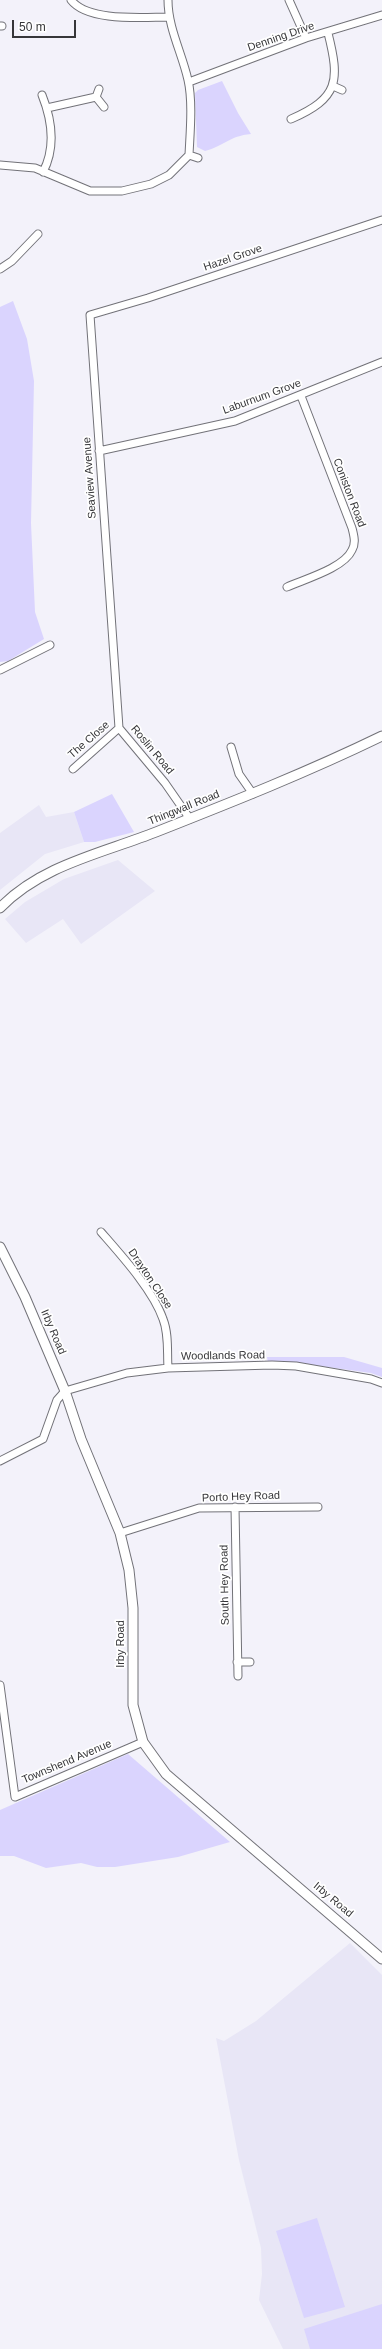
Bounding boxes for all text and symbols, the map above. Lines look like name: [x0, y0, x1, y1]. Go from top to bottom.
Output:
scale bar: [14, 12, 78, 38]
street label: Denning Drive: [246, 19, 316, 55]
text: 50 m: [19, 20, 46, 34]
street label: Hazel Grove: [202, 242, 264, 274]
street label: Laburnum Grove: [221, 377, 303, 417]
street label: Seaview Avenue: [81, 437, 99, 519]
street label: Coniston Road: [330, 457, 368, 529]
street label: The Close: [66, 719, 112, 761]
street label: Roslin Road: [128, 723, 176, 777]
street label: Thingwall Road: [146, 788, 222, 828]
street label: Drayton Close: [125, 1246, 175, 1312]
street label: Irby Road: [38, 1307, 68, 1357]
street label: Woodlands Road: [181, 1349, 265, 1363]
street label: Porto Hey Road: [202, 1489, 280, 1505]
street label: South Hey Road: [218, 1545, 232, 1625]
street label: Irby Road: [114, 1620, 128, 1668]
street label: Townshend Avenue: [20, 1737, 114, 1787]
street label: Irby Road: [310, 1880, 356, 1920]

